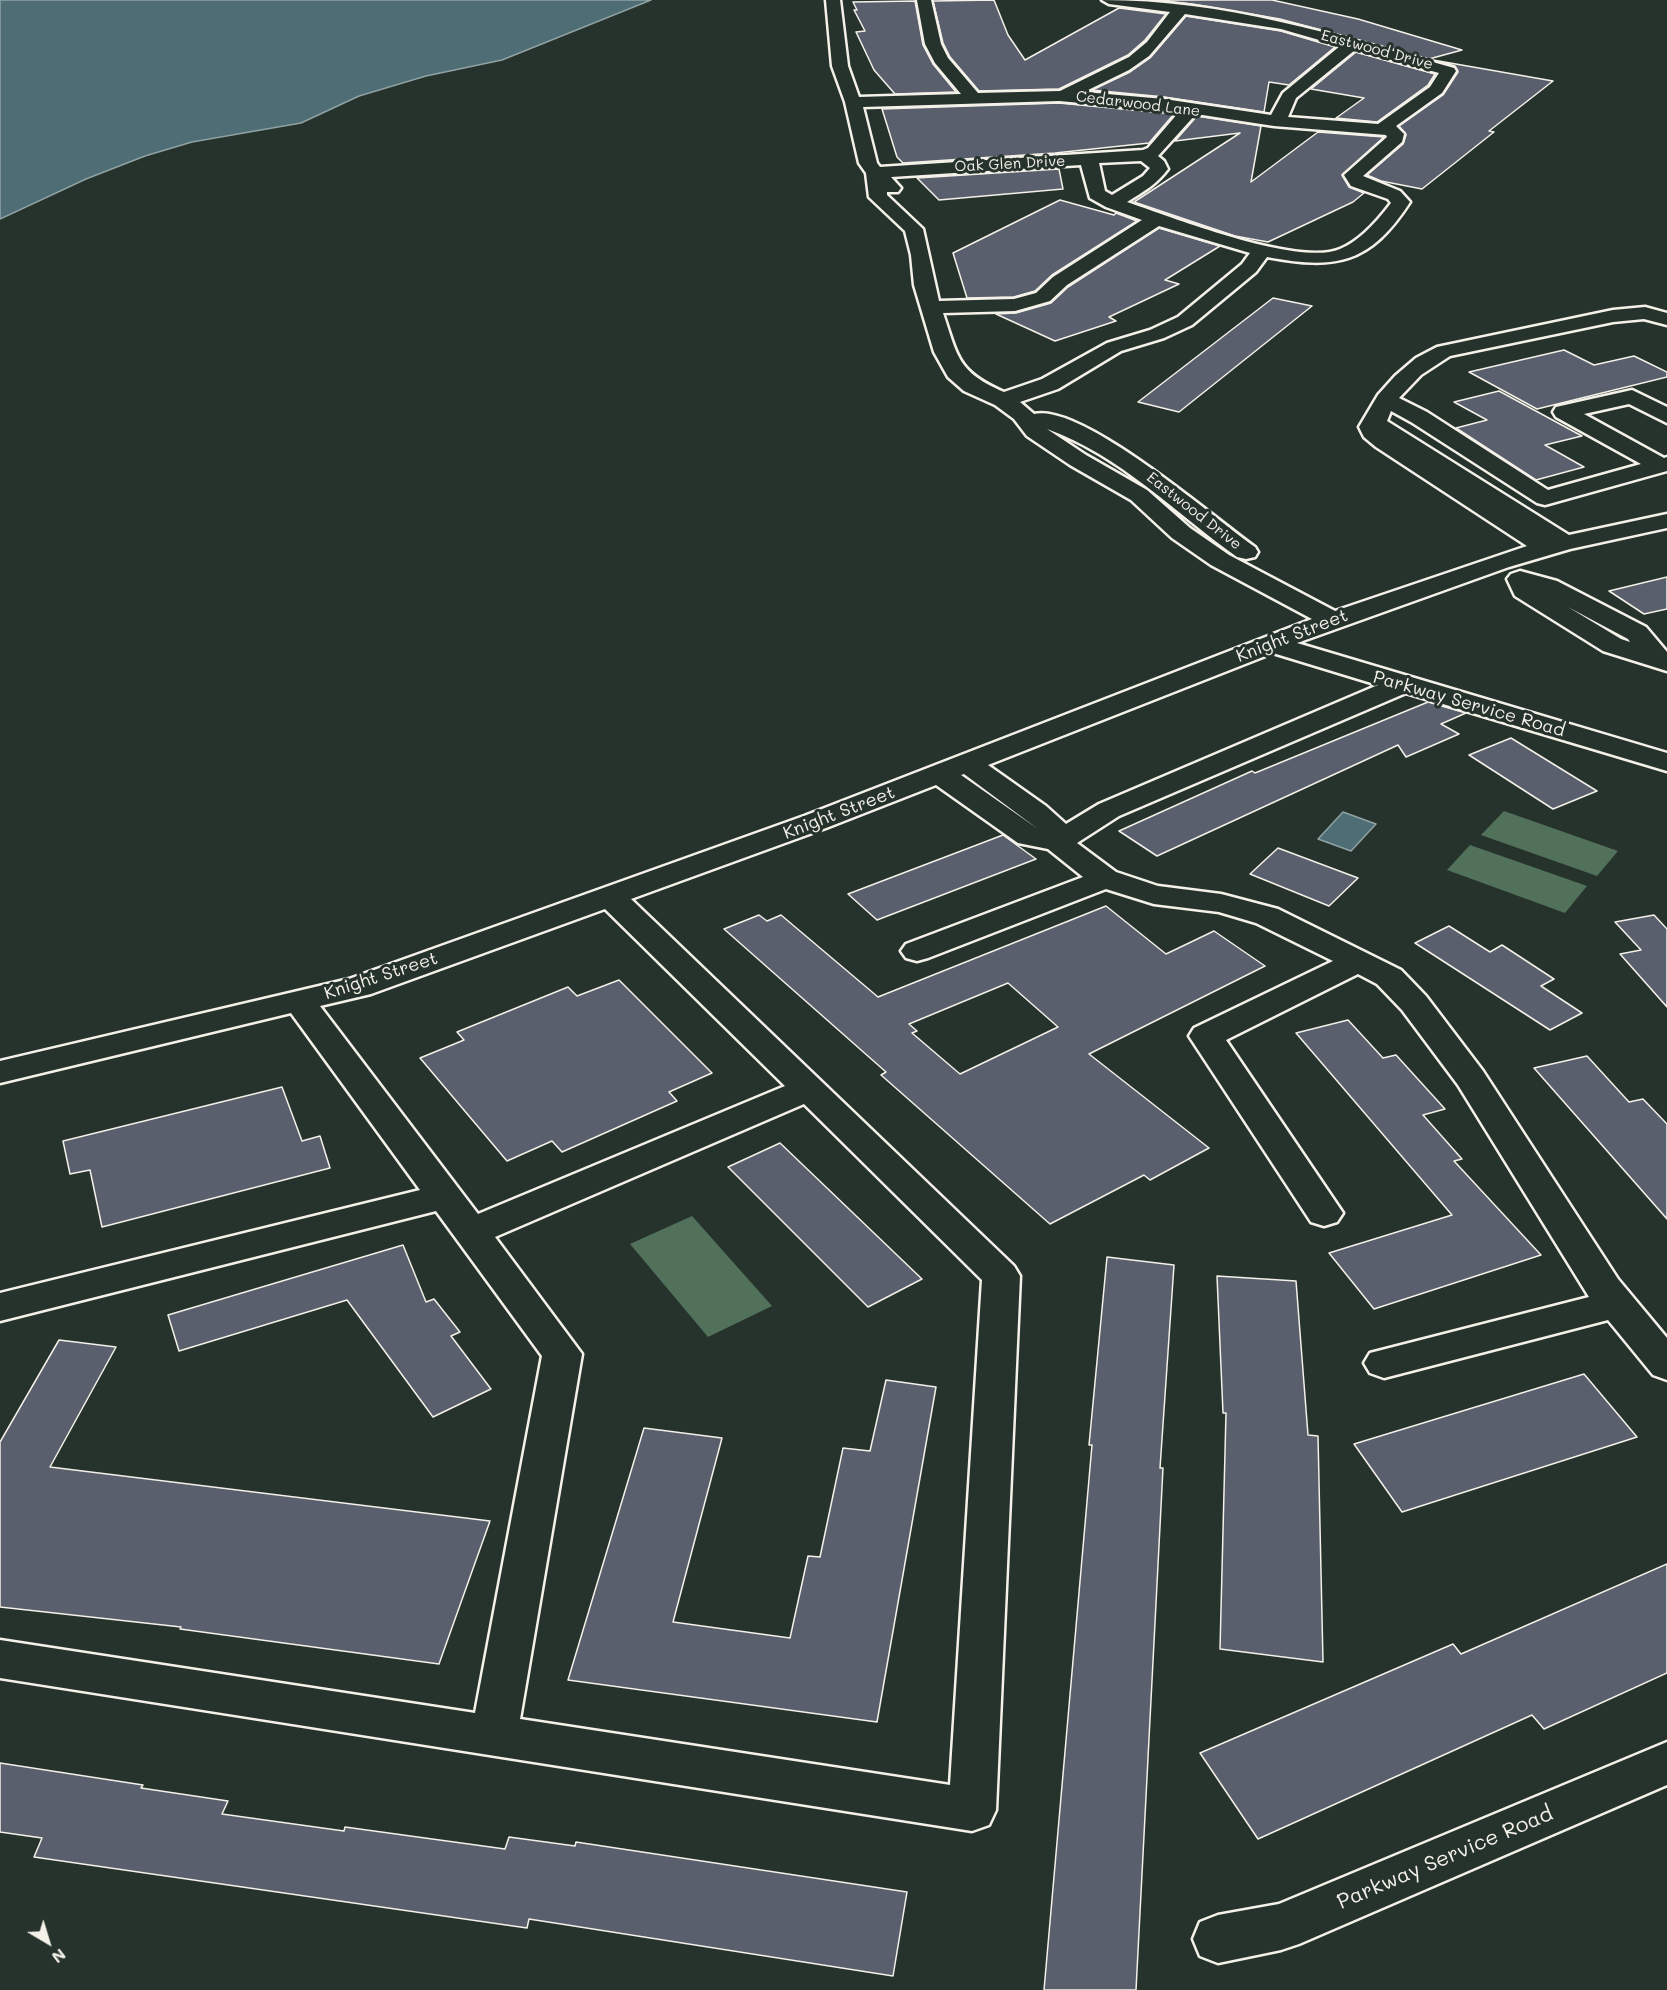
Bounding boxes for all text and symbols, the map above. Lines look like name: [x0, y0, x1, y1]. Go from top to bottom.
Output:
street label: Eastwood Drive: [1319, 26, 1435, 74]
street label: Cedarwood Lane: [1075, 87, 1201, 121]
street label: Oak Glen Drive: [954, 152, 1066, 176]
street label: Eastwood Drive: [1143, 468, 1245, 554]
street label: Knight Street: [1233, 605, 1351, 667]
street label: Parkway Service Road: [1370, 666, 1568, 742]
street label: Knight Street: [780, 782, 898, 844]
street label: Knight Street: [322, 948, 440, 1004]
street label: Parkway Service Road: [1333, 1801, 1557, 1915]
north arrow: [18, 1912, 78, 1972]
text: N: [48, 1945, 71, 1969]

